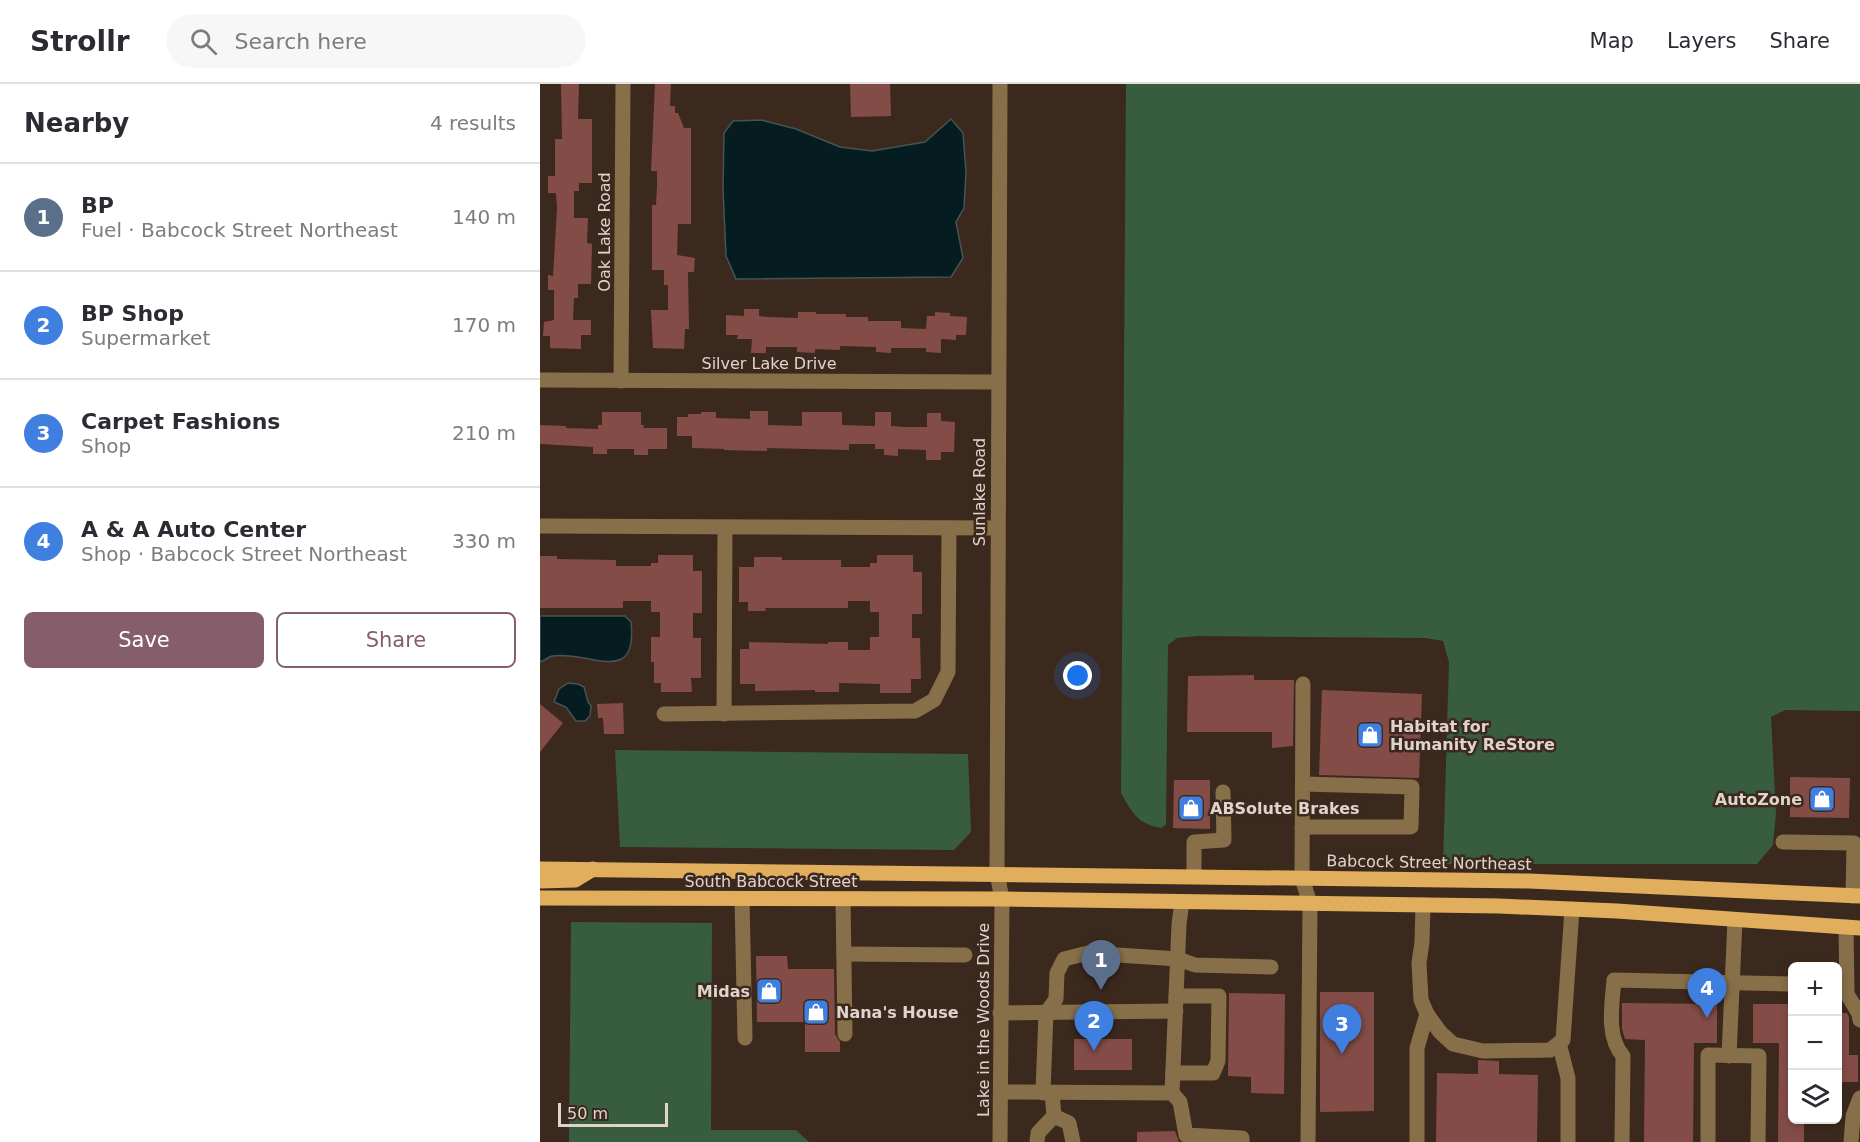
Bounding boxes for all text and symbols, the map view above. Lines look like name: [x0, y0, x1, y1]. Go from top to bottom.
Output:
search box: [166, 14, 586, 68]
text: Strollr: [30, 25, 130, 58]
icon: search: [187, 25, 220, 58]
text: Search here: [235, 29, 367, 54]
text: Map: [1590, 29, 1634, 53]
text: Layers: [1667, 29, 1736, 53]
text: Share: [1769, 29, 1830, 53]
text: Nearby: [24, 108, 129, 138]
text: 4 results: [430, 111, 516, 135]
street label: Oak Lake Road: [595, 172, 614, 292]
text: BP: [81, 193, 114, 218]
text: 1: [37, 205, 50, 229]
text: 140 m: [452, 205, 516, 229]
text: Fuel · Babcock Street Northeast: [81, 218, 398, 242]
text: BP Shop: [81, 301, 184, 326]
text: 2: [37, 313, 50, 337]
text: 170 m: [452, 313, 516, 337]
text: Supermarket: [81, 326, 210, 350]
street label: Silver Lake Drive: [701, 354, 837, 373]
text: Carpet Fashions: [81, 409, 280, 434]
text: 3: [37, 421, 50, 445]
text: 210 m: [452, 421, 516, 445]
text: Shop: [81, 434, 131, 458]
street label: Sunlake Road: [970, 438, 989, 546]
text: A & A Auto Center: [81, 517, 306, 542]
text: 4: [37, 529, 50, 553]
text: 330 m: [452, 529, 516, 553]
text: Shop · Babcock Street Northeast: [81, 542, 407, 566]
button: Save: [24, 612, 264, 668]
button: Share: [276, 612, 516, 668]
your location: [1063, 661, 1092, 690]
place label: Habitat for Humanity ReStore: [1390, 717, 1555, 754]
shop icon: Habitat for Humanity ReStore: [1355, 720, 1385, 750]
shop icon: AutoZone: [1807, 784, 1837, 814]
place label: AutoZone: [1715, 790, 1802, 809]
shop icon: ABSolute Brakes: [1176, 793, 1206, 823]
place label: ABSolute Brakes: [1210, 799, 1360, 818]
street label: Babcock Street Northeast: [1326, 851, 1532, 874]
street label: South Babcock Street: [685, 872, 857, 891]
street label: Lake in the Woods Drive: [974, 923, 993, 1117]
pin: 1: [1082, 940, 1120, 990]
map controls: [1788, 962, 1842, 1124]
button: +: [1788, 962, 1842, 1016]
pin: 4: [1688, 968, 1726, 1018]
shop icon: Midas: [754, 976, 784, 1006]
place label: Midas: [697, 982, 750, 1001]
shop icon: Nana's House: [801, 997, 831, 1027]
pin: 2: [1074, 1002, 1114, 1051]
place label: Nana's House: [836, 1003, 959, 1022]
pin: 3: [1322, 1004, 1362, 1054]
button: −: [1788, 1016, 1842, 1070]
button: layers: [1788, 1070, 1842, 1124]
scale bar: [558, 1100, 668, 1128]
text: 50 m: [567, 1104, 608, 1123]

